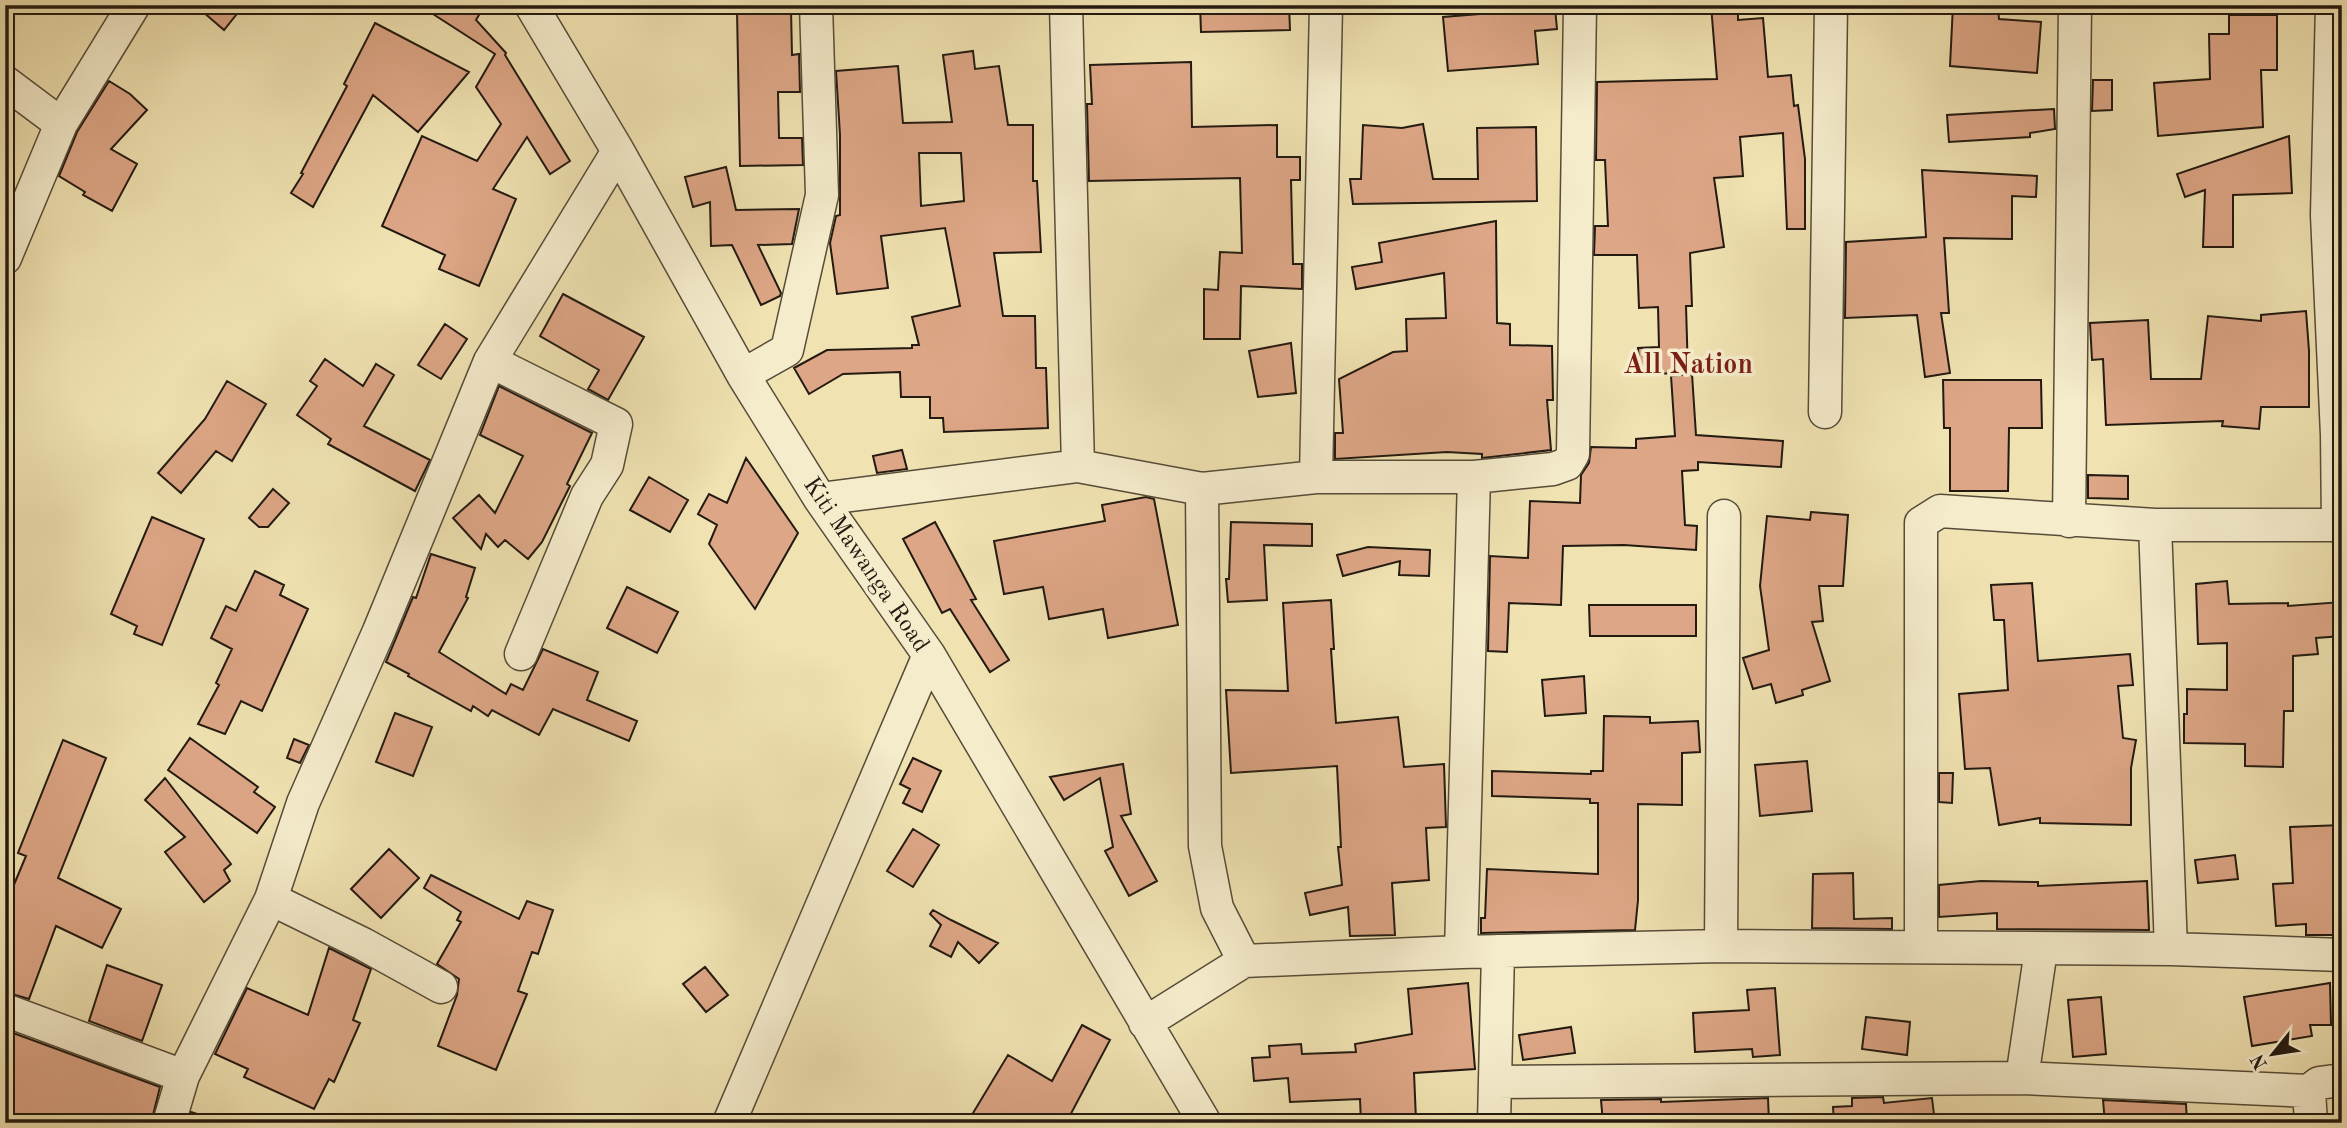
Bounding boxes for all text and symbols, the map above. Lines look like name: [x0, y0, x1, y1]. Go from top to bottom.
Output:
district label: All Nation: [1623, 352, 1753, 380]
street label: Kiti Mawanga Road: [798, 473, 933, 657]
north arrow: [2238, 1020, 2308, 1090]
text: N: [2248, 1050, 2272, 1072]

